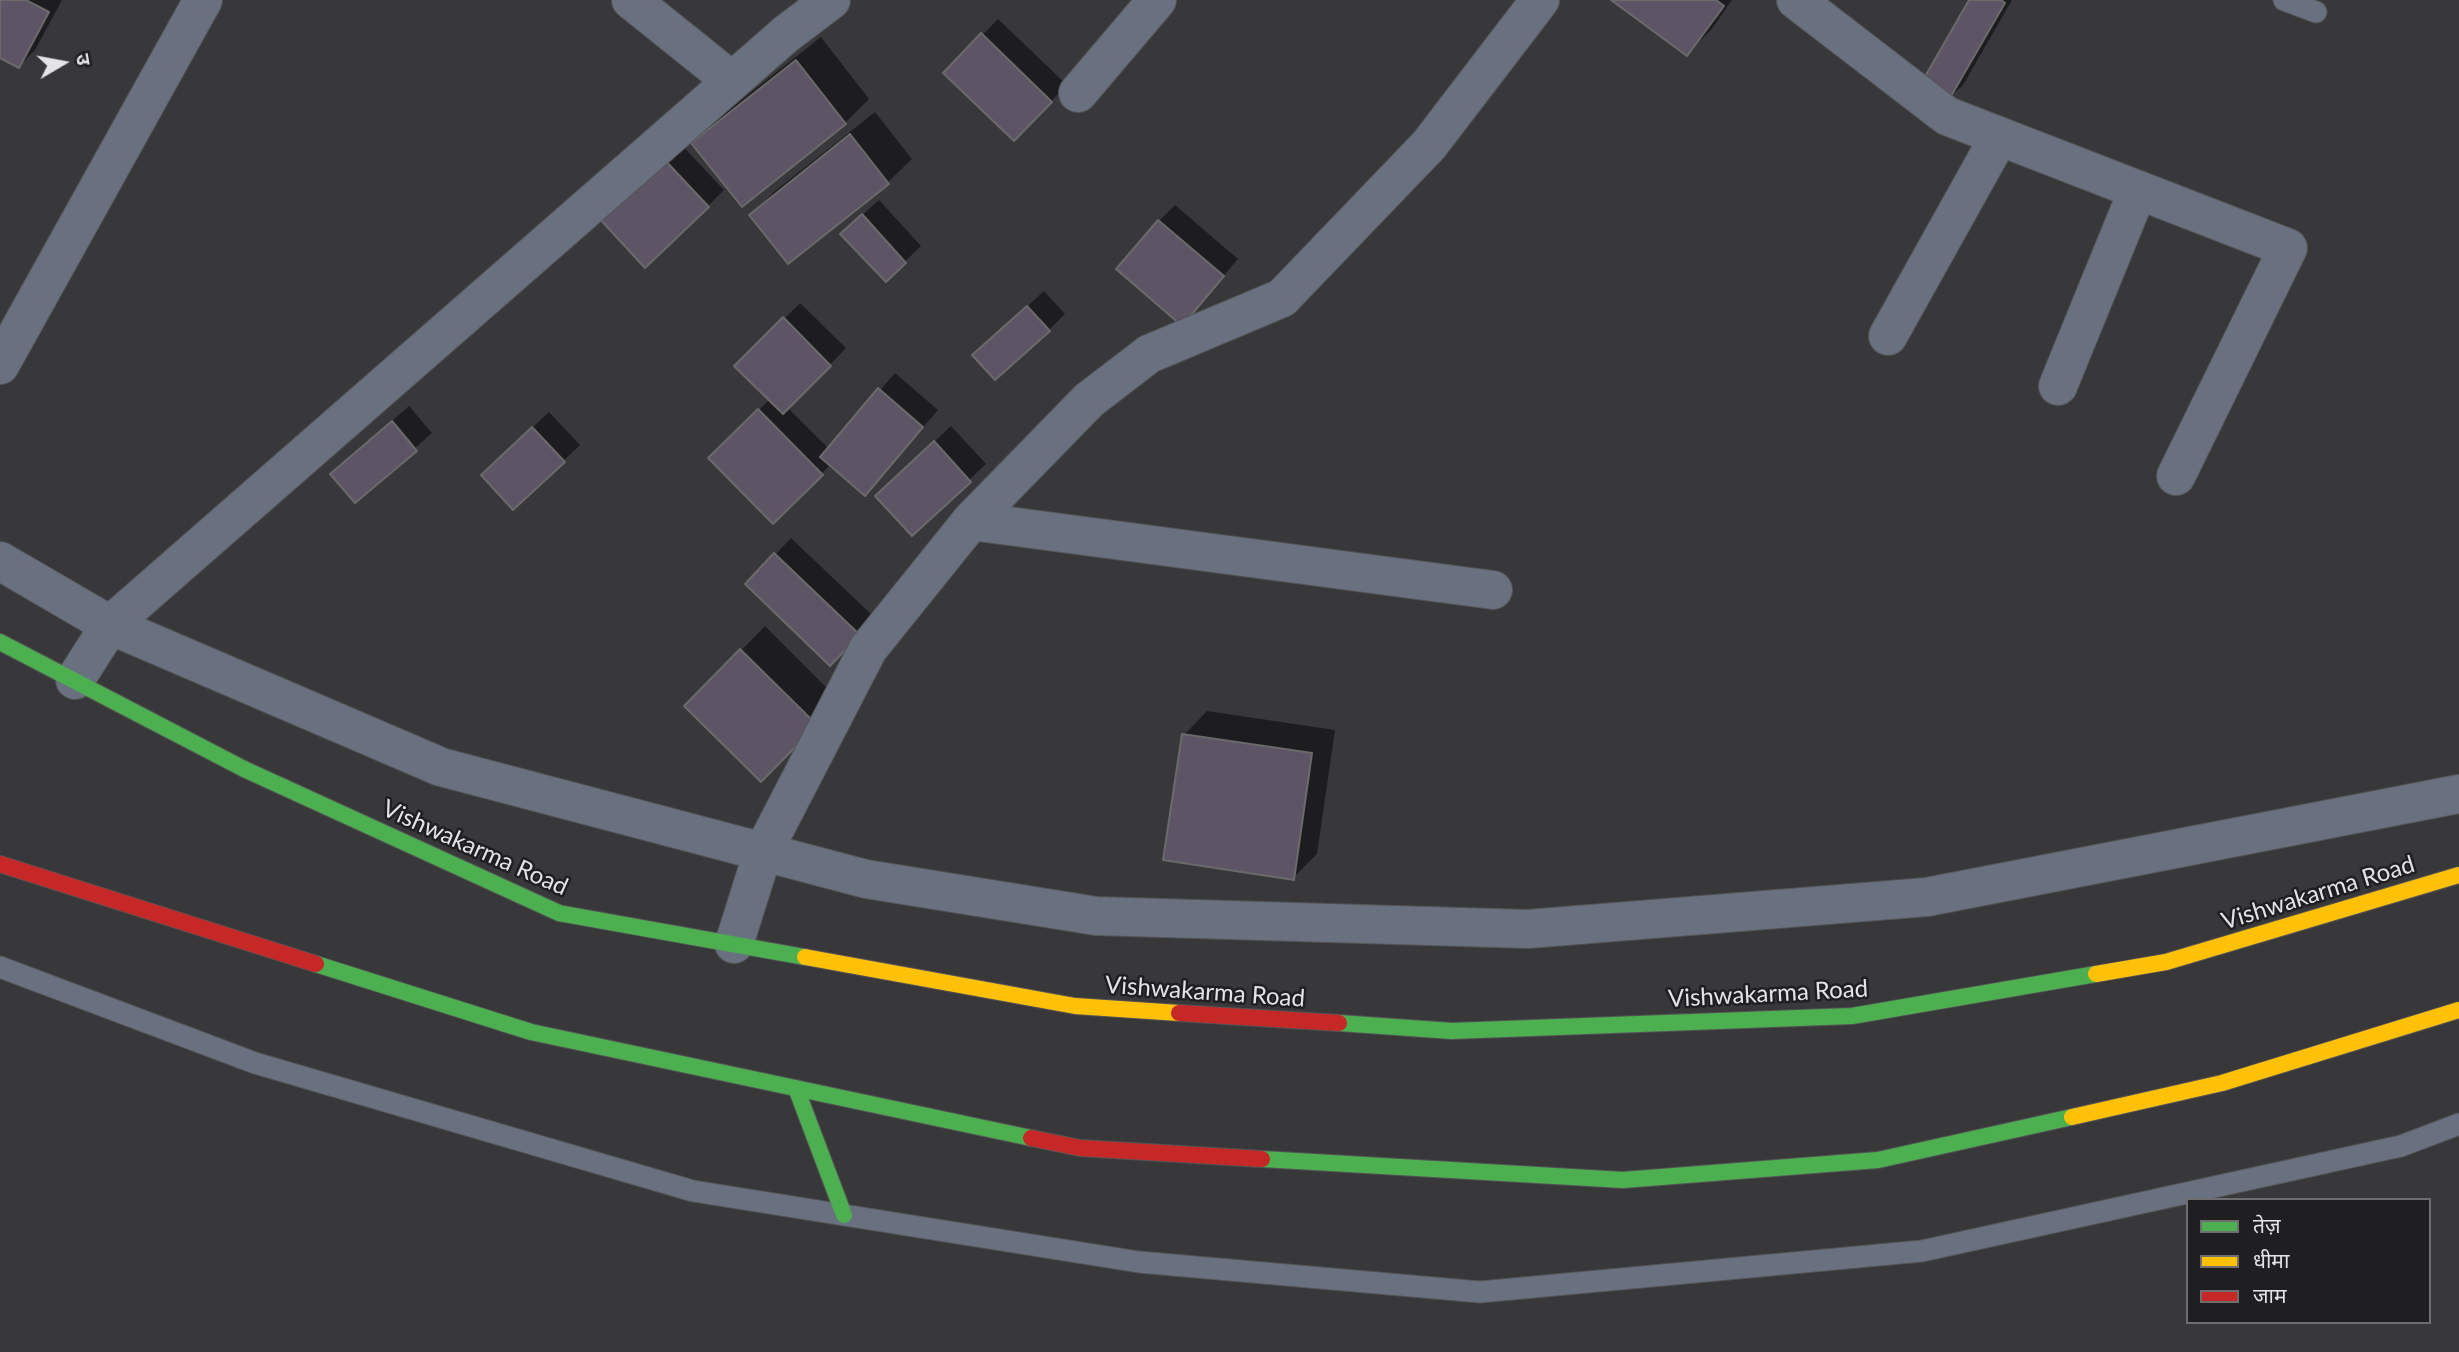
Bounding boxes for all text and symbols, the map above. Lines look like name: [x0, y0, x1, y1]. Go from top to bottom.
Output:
north arrow: [28, 28, 98, 98]
text: उ: [72, 52, 96, 67]
street label: Vishwakarma Road: [378, 794, 572, 902]
street label: Vishwakarma Road: [2218, 850, 2418, 936]
street label: Vishwakarma Road: [1104, 971, 1306, 1013]
street label: Vishwakarma Road: [1667, 974, 1869, 1014]
legend: [2186, 1198, 2431, 1324]
text: तेज़: [2253, 1212, 2281, 1237]
text: धीमा: [2253, 1247, 2289, 1272]
text: जाम: [2253, 1282, 2287, 1307]

